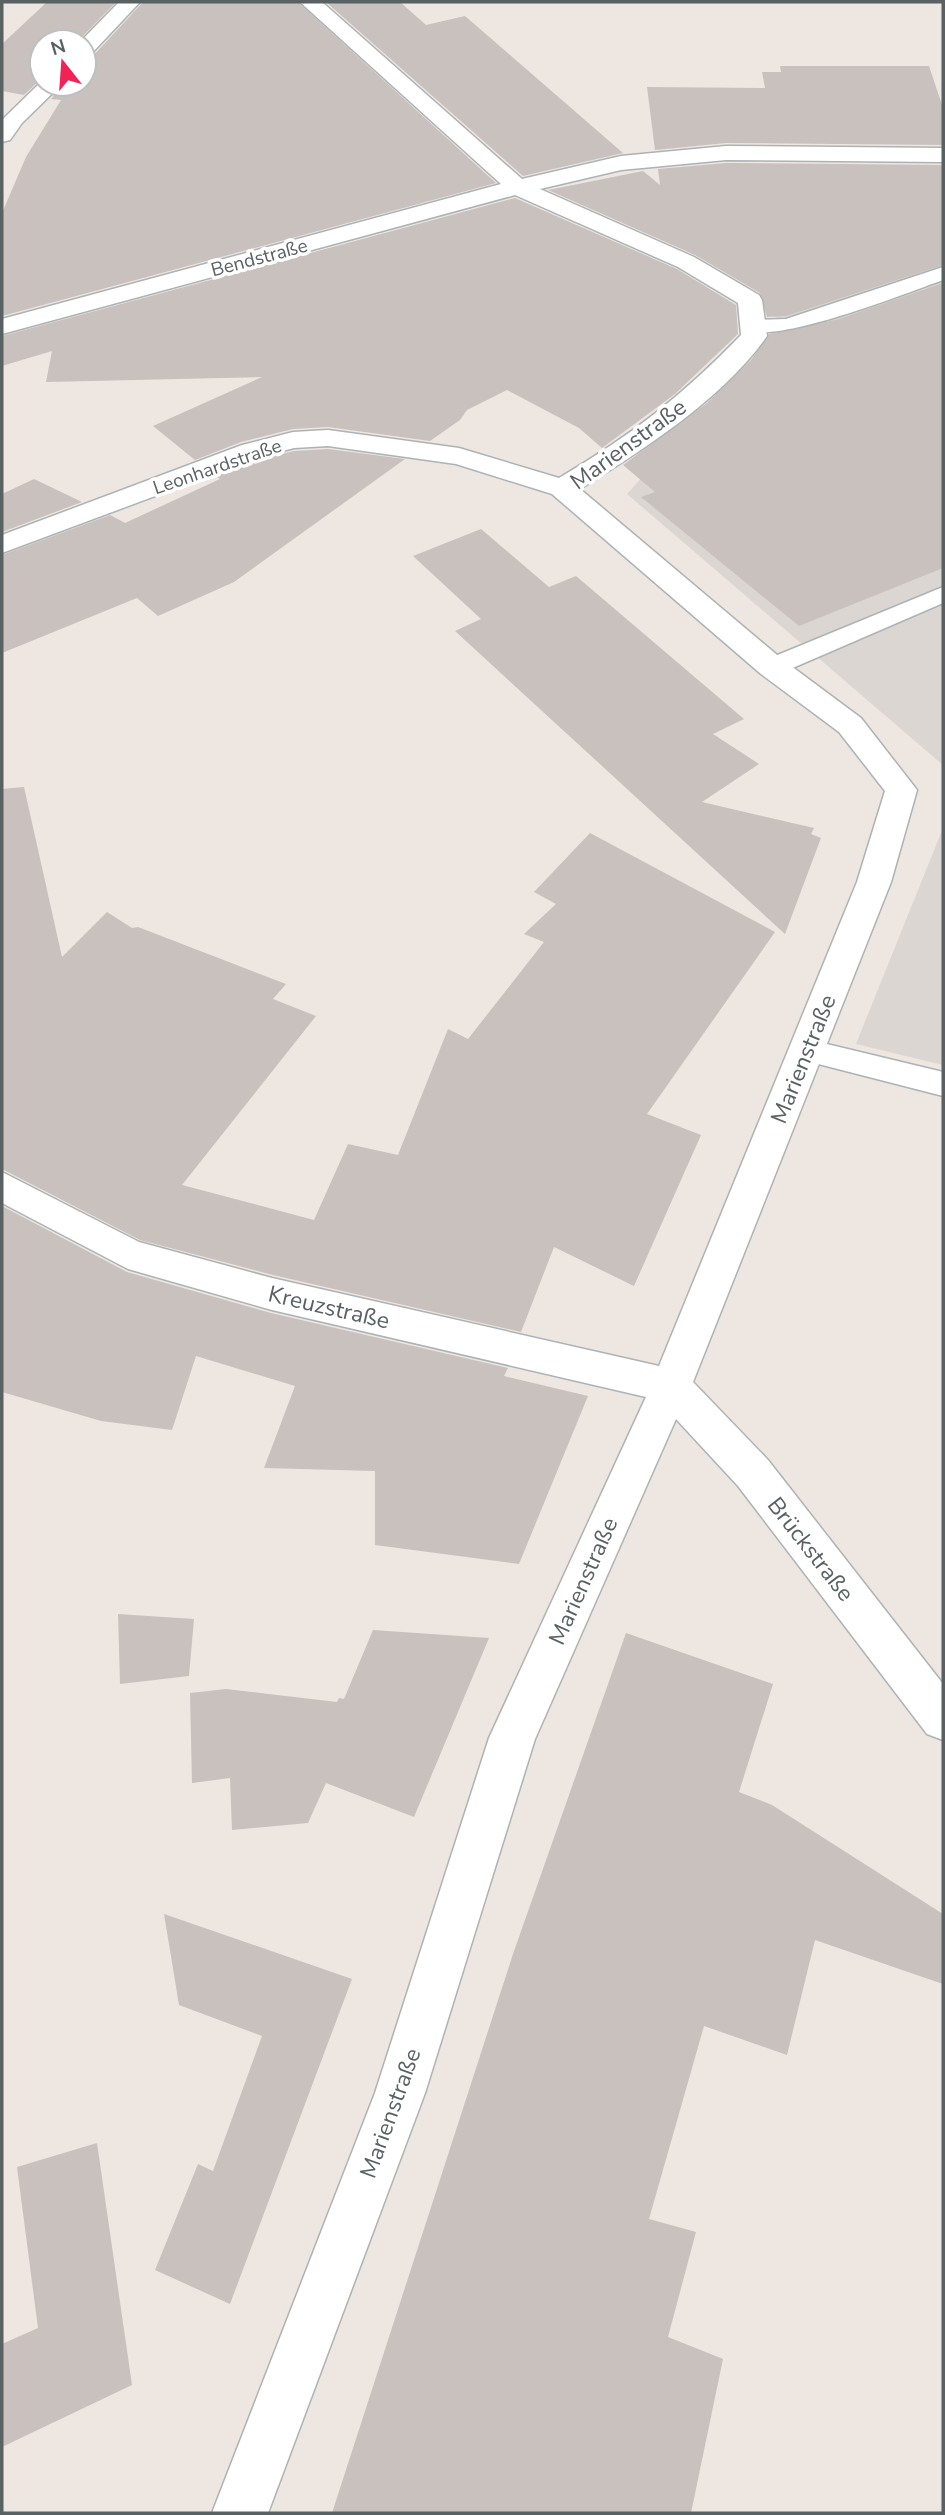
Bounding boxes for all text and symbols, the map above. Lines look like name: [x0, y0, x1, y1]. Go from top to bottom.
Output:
north arrow: [28, 28, 98, 98]
text: N: [48, 33, 69, 62]
street label: Bendstraße: [208, 233, 310, 283]
street label: Marienstraße: [564, 392, 693, 497]
street label: Leonhardstraße: [149, 433, 285, 501]
street label: Marienstraße: [764, 990, 843, 1128]
street label: Kreuzstraße: [265, 1278, 393, 1337]
street label: Brückstraße: [760, 1491, 861, 1608]
street label: Marienstraße: [542, 1513, 625, 1650]
street label: Marienstraße: [353, 2044, 428, 2183]

